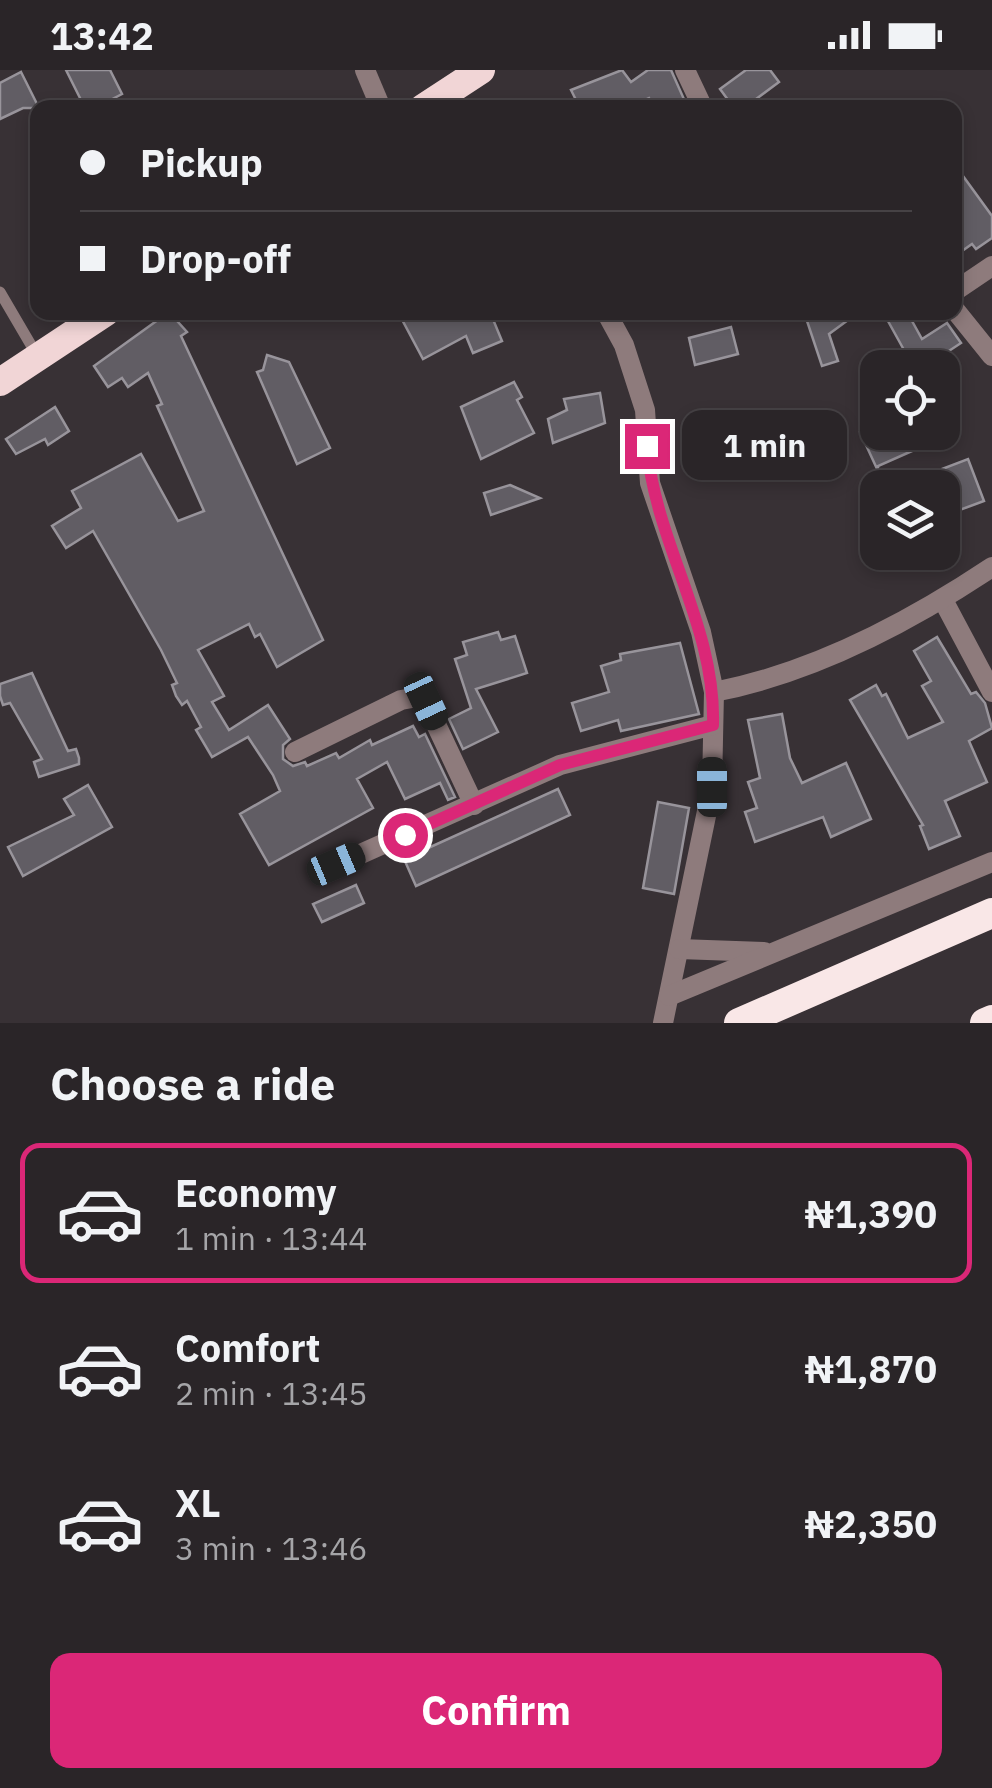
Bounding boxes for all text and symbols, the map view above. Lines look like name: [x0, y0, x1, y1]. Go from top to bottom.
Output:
text: 13:42: [50, 11, 154, 60]
text: Pickup: [140, 138, 263, 187]
text: Drop-off: [140, 234, 291, 283]
map controls: [860, 350, 960, 570]
button: locate: [860, 350, 960, 450]
callout: 1 min: [682, 411, 847, 481]
route end: [625, 424, 670, 469]
text: 1 min: [723, 424, 806, 466]
button: layers: [860, 470, 960, 570]
car: [400, 667, 452, 735]
car: [697, 757, 727, 817]
route start: [383, 813, 428, 858]
car: [303, 838, 369, 890]
text: Choose a ride: [50, 1054, 335, 1112]
icon: car: [55, 1168, 145, 1258]
text: Economy: [175, 1168, 337, 1217]
text: ₦1,390: [805, 1189, 937, 1238]
text: 1 min · 13:44: [175, 1217, 368, 1259]
icon: car: [55, 1323, 145, 1413]
text: Comfort: [175, 1323, 320, 1372]
text: ₦1,870: [805, 1344, 937, 1393]
text: 2 min · 13:45: [175, 1372, 368, 1414]
icon: car: [55, 1478, 145, 1568]
text: XL: [175, 1478, 221, 1527]
text: ₦2,350: [805, 1499, 937, 1548]
text: 3 min · 13:46: [175, 1527, 368, 1569]
button: Confirm: [50, 1653, 942, 1768]

